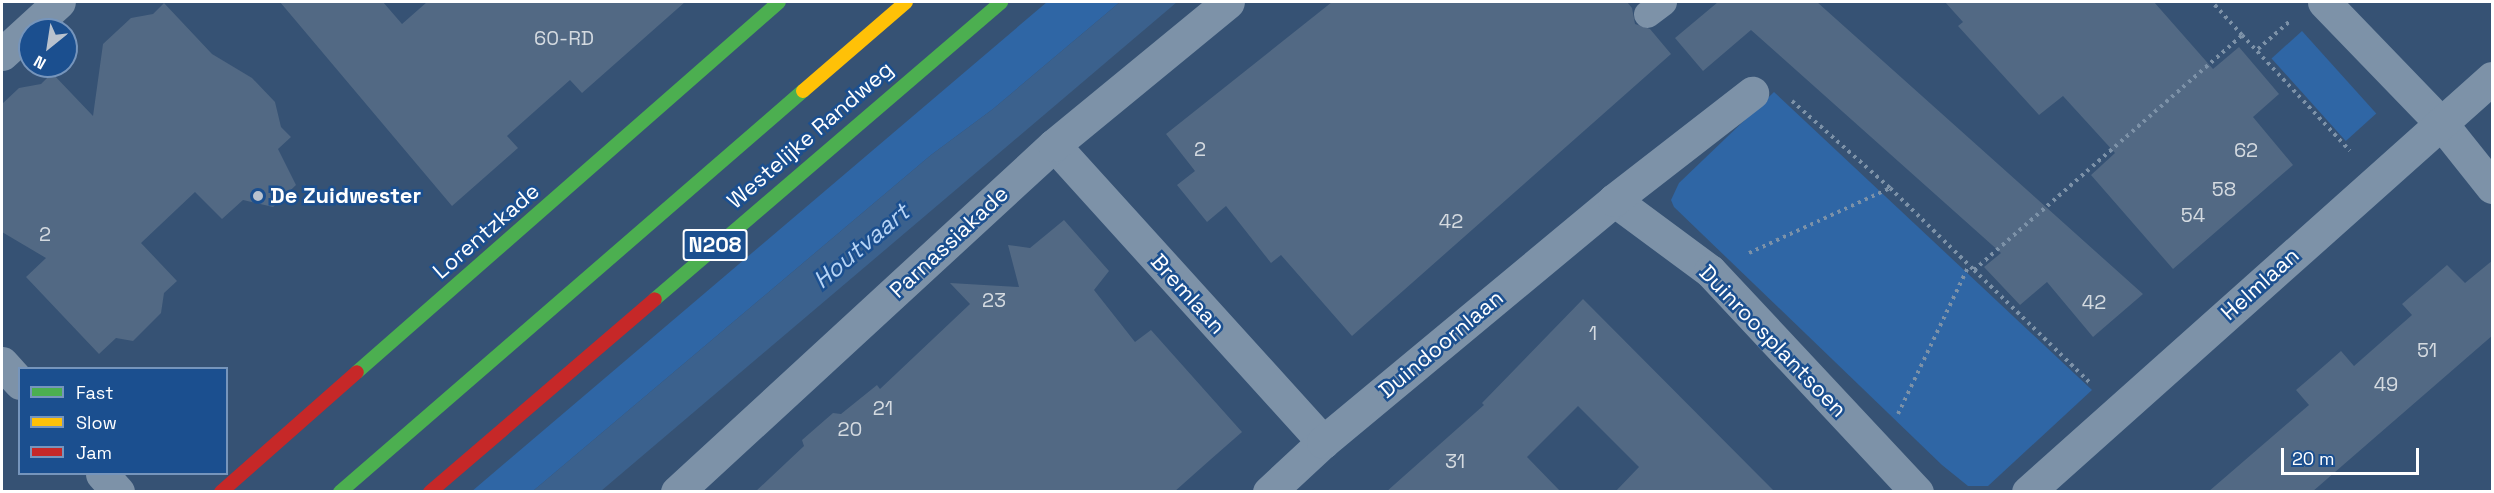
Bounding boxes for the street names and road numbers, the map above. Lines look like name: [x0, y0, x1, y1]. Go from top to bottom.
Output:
street label: Westelijke Randweg: [722, 56, 898, 214]
street label: Lorentzkade: [427, 178, 545, 284]
street label: Parnassiakade: [884, 180, 1014, 304]
road number: N208: [682, 227, 748, 263]
street label: Helmlaan: [2216, 242, 2304, 326]
street label: Bremlaan: [1145, 249, 1231, 339]
street label: Duinroosplantsoen: [1694, 260, 1852, 422]
street label: Duindoornlaan: [1373, 284, 1509, 404]

